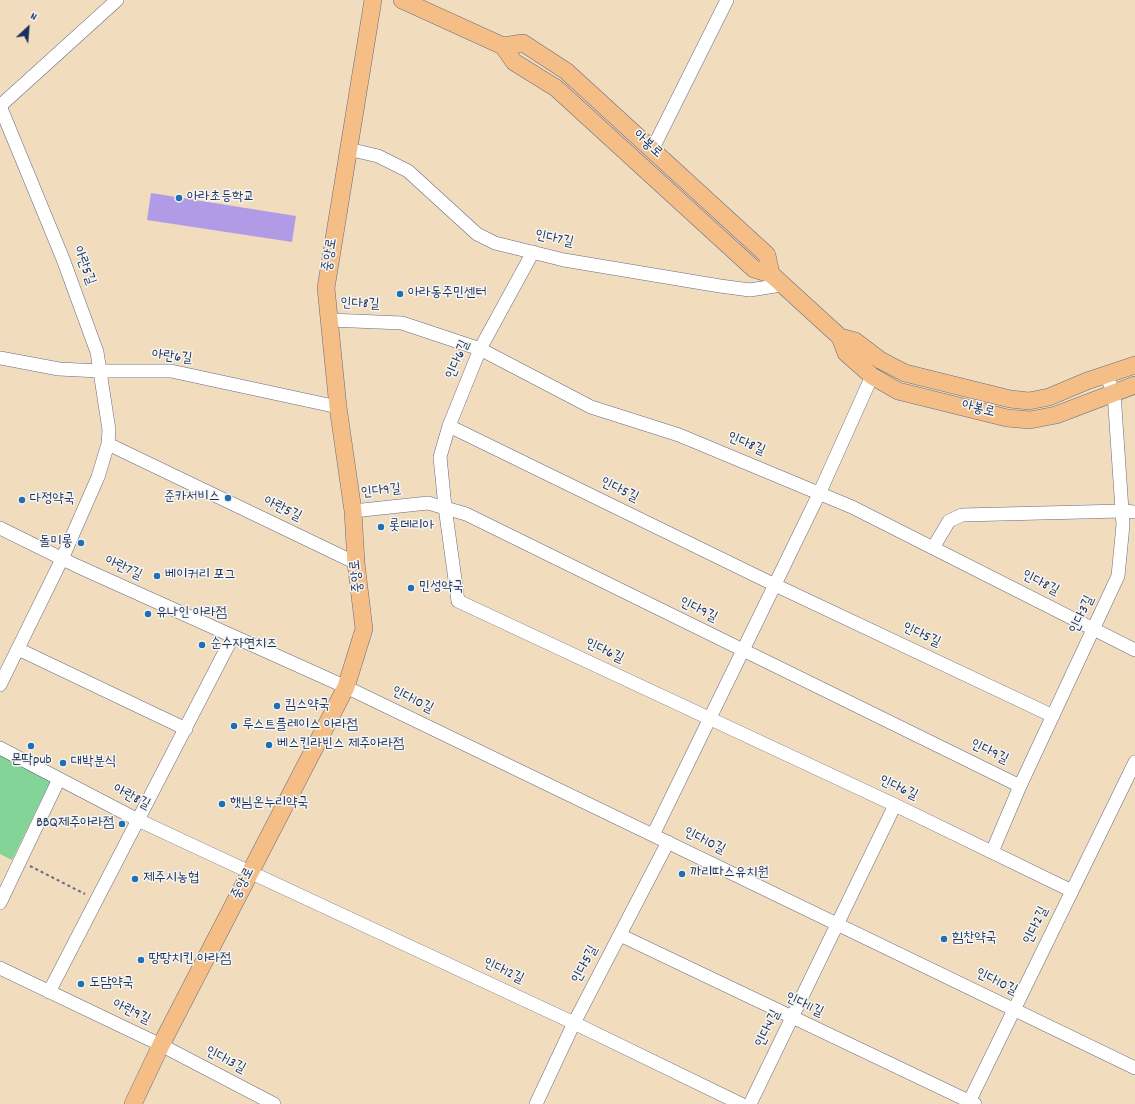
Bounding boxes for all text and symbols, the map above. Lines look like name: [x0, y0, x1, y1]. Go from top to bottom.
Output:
north arrow: [8, 8, 48, 48]
text: N: [27, 9, 39, 26]
street label: 아봉로: [629, 127, 665, 163]
place label: 아라초등학교: [187, 190, 255, 206]
marker: 아라초등학교: [174, 193, 184, 203]
street label: 인다7길: [533, 228, 575, 252]
street label: 중앙로: [320, 237, 342, 273]
street label: 아란5길: [68, 244, 98, 288]
place label: 아라동주민센터: [408, 286, 487, 302]
marker: 아라동주민센터: [395, 289, 405, 299]
street label: 인다8길: [340, 296, 380, 314]
street label: 인다6길: [443, 338, 475, 382]
street label: 아란6길: [151, 348, 193, 368]
street label: 아봉로: [960, 398, 996, 422]
street label: 인다8길: [725, 430, 767, 460]
street label: 인다5길: [597, 475, 641, 507]
street label: 인다9길: [360, 482, 402, 502]
place label: 준카서비스: [164, 490, 220, 506]
place label: 다정약국: [30, 492, 75, 508]
marker: 준카서비스: [223, 493, 233, 503]
street label: 아란5길: [260, 494, 304, 526]
marker: 다정약국: [17, 495, 27, 505]
place label: 롯데리아: [389, 519, 434, 535]
marker: 롯데리아: [376, 522, 386, 532]
place label: 돌미롱: [39, 535, 73, 551]
marker: 돌미롱: [76, 538, 86, 548]
street label: 아란7길: [102, 553, 144, 585]
street label: 중앙로: [348, 558, 368, 594]
place label: 베이커리 포그: [165, 568, 236, 584]
street label: 인다8길: [1019, 568, 1061, 600]
marker: 베이커리 포그: [152, 571, 162, 581]
place label: 민성약국: [419, 580, 464, 596]
marker: 민성약국: [406, 583, 416, 593]
street label: 인다3길: [1067, 593, 1099, 637]
street label: 인다9길: [676, 595, 720, 627]
place label: 유나인 아라점: [156, 606, 227, 622]
marker: 유나인 아라점: [143, 609, 153, 619]
street label: 인다5길: [899, 620, 943, 652]
street label: 인다6길: [582, 636, 626, 668]
place label: 순수자연치즈: [210, 637, 278, 653]
marker: 순수자연치즈: [197, 640, 207, 650]
street label: 인다10길: [388, 684, 436, 718]
place label: 킴스약국: [285, 698, 330, 714]
marker: 킴스약국: [272, 701, 282, 711]
place label: 루스트플레이스 아라점: [242, 718, 358, 734]
marker: 루스트플레이스 아라점: [229, 721, 239, 731]
place label: 베스킨라빈스 제주아라점: [277, 737, 404, 753]
street label: 인다9길: [967, 737, 1011, 769]
marker: 베스킨라빈스 제주아라점: [264, 740, 274, 750]
marker: 몬딱pub: [26, 741, 36, 751]
place label: 몬딱pub: [10, 753, 52, 769]
place label: 대박분식: [71, 755, 116, 771]
marker: 대박분식: [58, 758, 68, 768]
street label: 인다6길: [876, 773, 920, 805]
street label: 아란8길: [110, 782, 152, 814]
place label: 햇님온누리약국: [230, 796, 309, 812]
marker: 햇님온누리약국: [217, 799, 227, 809]
place label: BBQ제주아라점: [36, 816, 114, 832]
marker: BBQ제주아라점: [117, 819, 127, 829]
street label: 인다10길: [680, 825, 728, 859]
street label: 중앙로: [229, 865, 259, 903]
place label: 까리따스유치원: [690, 866, 769, 882]
marker: 까리따스유치원: [677, 869, 687, 879]
place label: 제주시농협: [143, 871, 199, 887]
marker: 제주시농협: [130, 874, 140, 884]
street label: 인다2길: [1021, 904, 1053, 948]
place label: 힘찬약국: [952, 931, 997, 947]
marker: 힘찬약국: [939, 934, 949, 944]
street label: 인다5길: [569, 943, 603, 987]
place label: 땅땅치킨 아라점: [149, 952, 231, 968]
marker: 땅땅치킨 아라점: [136, 955, 146, 965]
street label: 인다12길: [480, 955, 526, 989]
street label: 인다10길: [972, 966, 1020, 1000]
place label: 도담약국: [89, 976, 134, 992]
marker: 도담약국: [76, 979, 86, 989]
street label: 인다11길: [782, 990, 826, 1022]
street label: 아란9길: [109, 997, 153, 1029]
street label: 인다4길: [753, 1008, 785, 1050]
street label: 인다13길: [202, 1044, 248, 1078]

